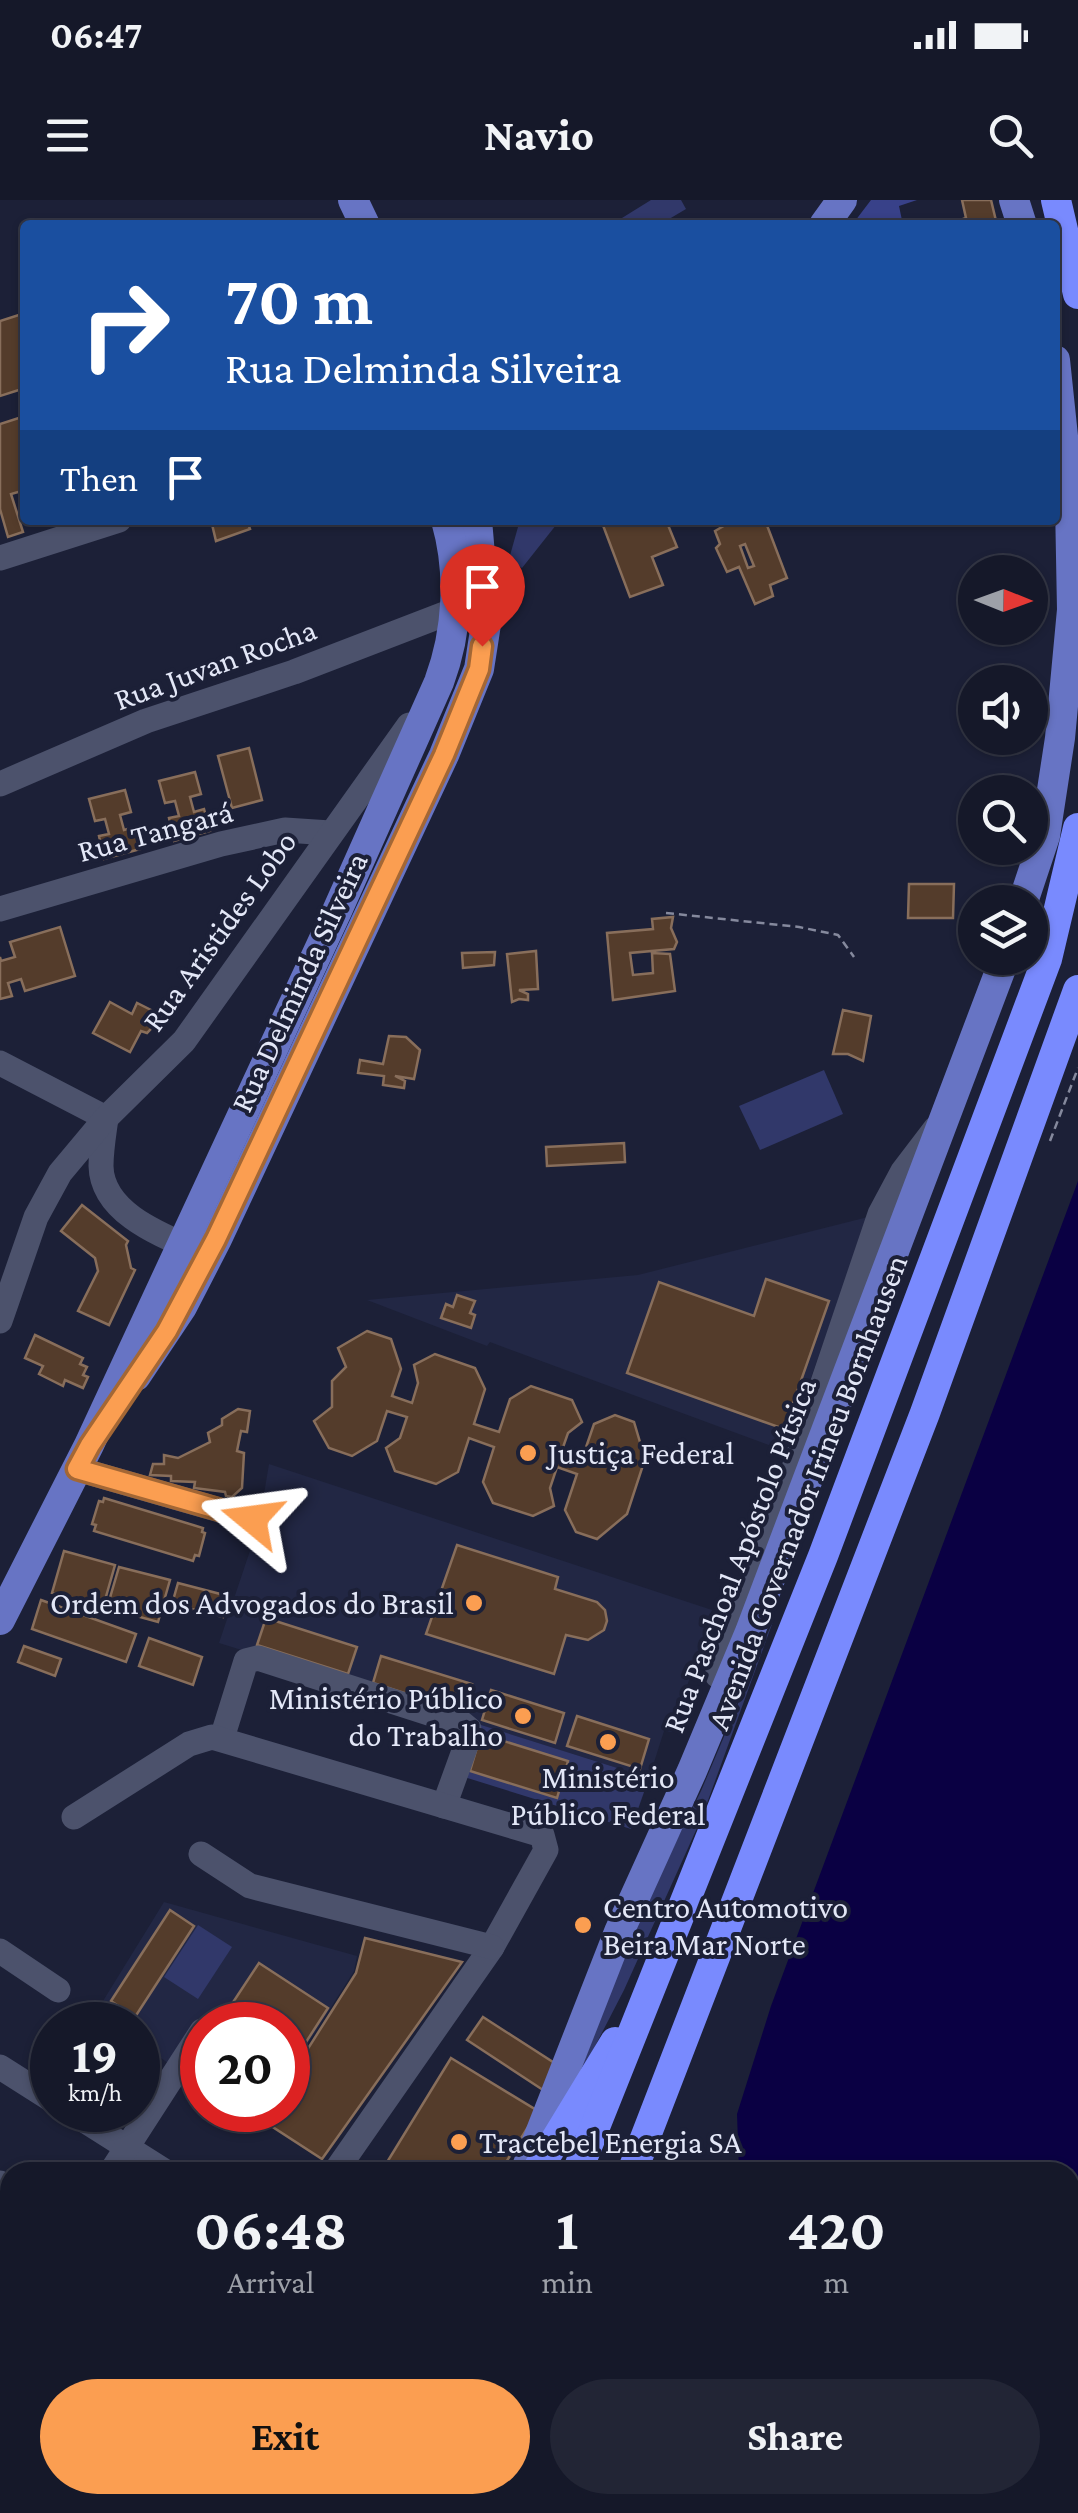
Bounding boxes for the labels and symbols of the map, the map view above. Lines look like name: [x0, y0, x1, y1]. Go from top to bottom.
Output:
pin: [440, 544, 525, 647]
north arrow: [958, 555, 1048, 645]
street label: Rua Juvan Rocha: [109, 611, 321, 717]
street label: Rua Tangará: [73, 793, 237, 869]
street label: Rua Aristides Lobo: [134, 824, 304, 1038]
street label: Rua Delminda Silveira: [223, 846, 375, 1117]
street label: Avenida Governador Irineu Bornhausen: [700, 1249, 914, 1735]
street label: Rua Paschoal Apóstolo Pítsica: [655, 1372, 823, 1738]
place label: Justiça Federal: [545, 1435, 734, 1471]
marker: Justiça Federal: [517, 1442, 539, 1464]
position arrow: [200, 1467, 304, 1571]
place label: Ordem dos Advogados do Brasil: [50, 1585, 454, 1621]
marker: Ordem dos Advogados do Brasil: [463, 1592, 485, 1614]
place label: Ministério Público do Trabalho: [269, 1680, 503, 1753]
marker: Ministério Público do Trabalho: [512, 1705, 534, 1727]
marker: Ministério Público Federal: [597, 1731, 619, 1753]
place label: Ministério Público Federal: [510, 1759, 706, 1832]
place label: Centro Automotivo Beira Mar Norte: [603, 1889, 848, 1962]
marker: Centro Automotivo Beira Mar Norte: [572, 1914, 594, 1936]
speed limit sign: 20: [180, 2002, 310, 2132]
place label: Tractebel Energia SA: [479, 2124, 743, 2160]
marker: Tractebel Energia SA: [448, 2131, 470, 2153]

